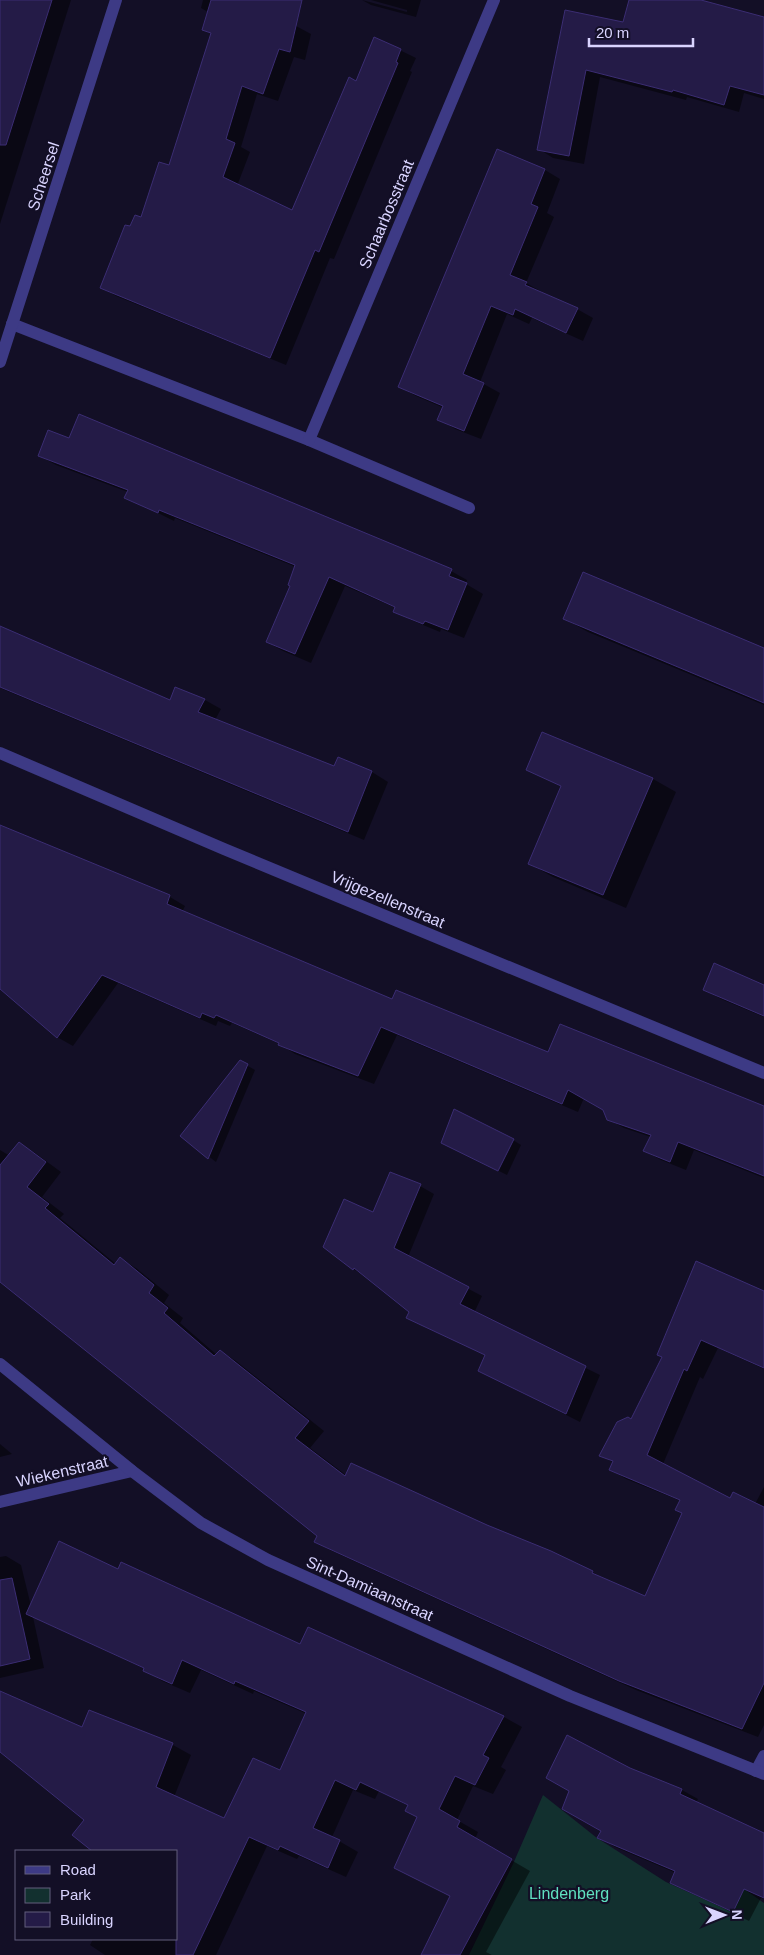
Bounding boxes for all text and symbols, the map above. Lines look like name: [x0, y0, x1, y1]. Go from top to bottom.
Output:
scale bar: [589, 15, 693, 47]
text: 20 m: [596, 24, 629, 41]
street label: Scheersel: [24, 140, 63, 213]
street label: Schaarbosstraat: [356, 157, 417, 271]
street label: Vrijgezellenstraat: [328, 868, 448, 931]
street label: Wiekenstraat: [15, 1453, 110, 1490]
street label: Sint-Damiaanstraat: [304, 1553, 436, 1624]
legend: [15, 1850, 178, 1940]
text: Road: [60, 1861, 96, 1878]
park label: Lindenberg: [529, 1885, 609, 1902]
text: Park: [60, 1886, 91, 1903]
north arrow: [699, 1890, 749, 1940]
text: N: [729, 1910, 745, 1920]
text: Building: [60, 1911, 113, 1928]

